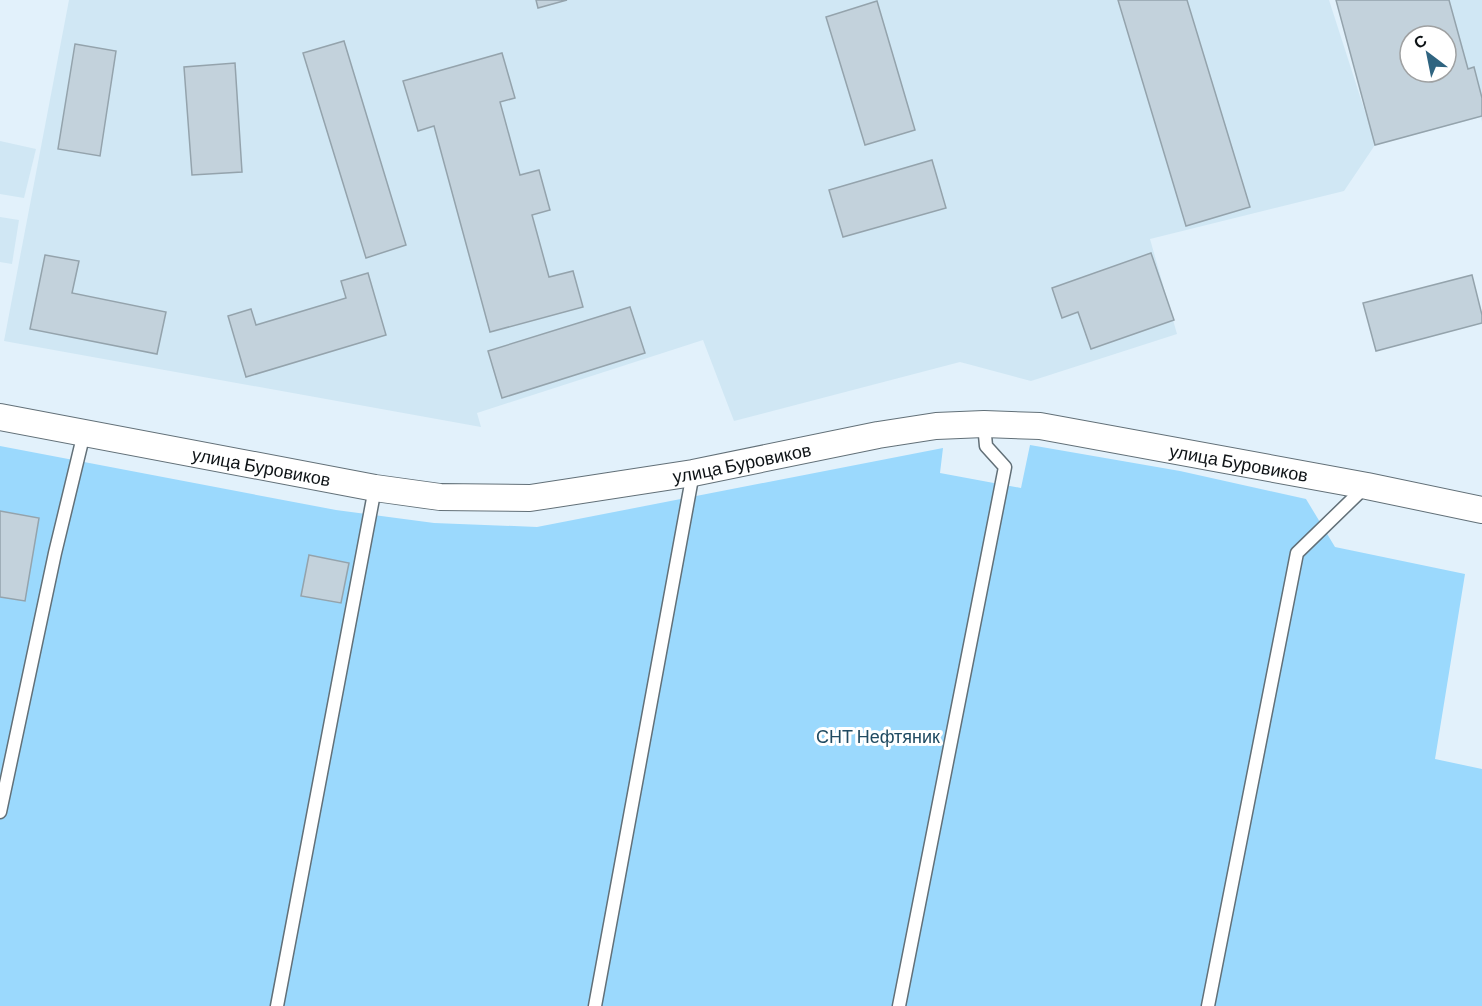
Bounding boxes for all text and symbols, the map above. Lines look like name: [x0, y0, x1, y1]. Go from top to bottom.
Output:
north arrow: [1398, 24, 1458, 84]
text: С: [1410, 30, 1430, 52]
street label: улица Буровиков: [671, 438, 813, 487]
street label: улица Буровиков: [1168, 439, 1310, 486]
street label: улица Буровиков: [190, 443, 333, 490]
park label: СНТ Нефтяник: [816, 725, 940, 747]

